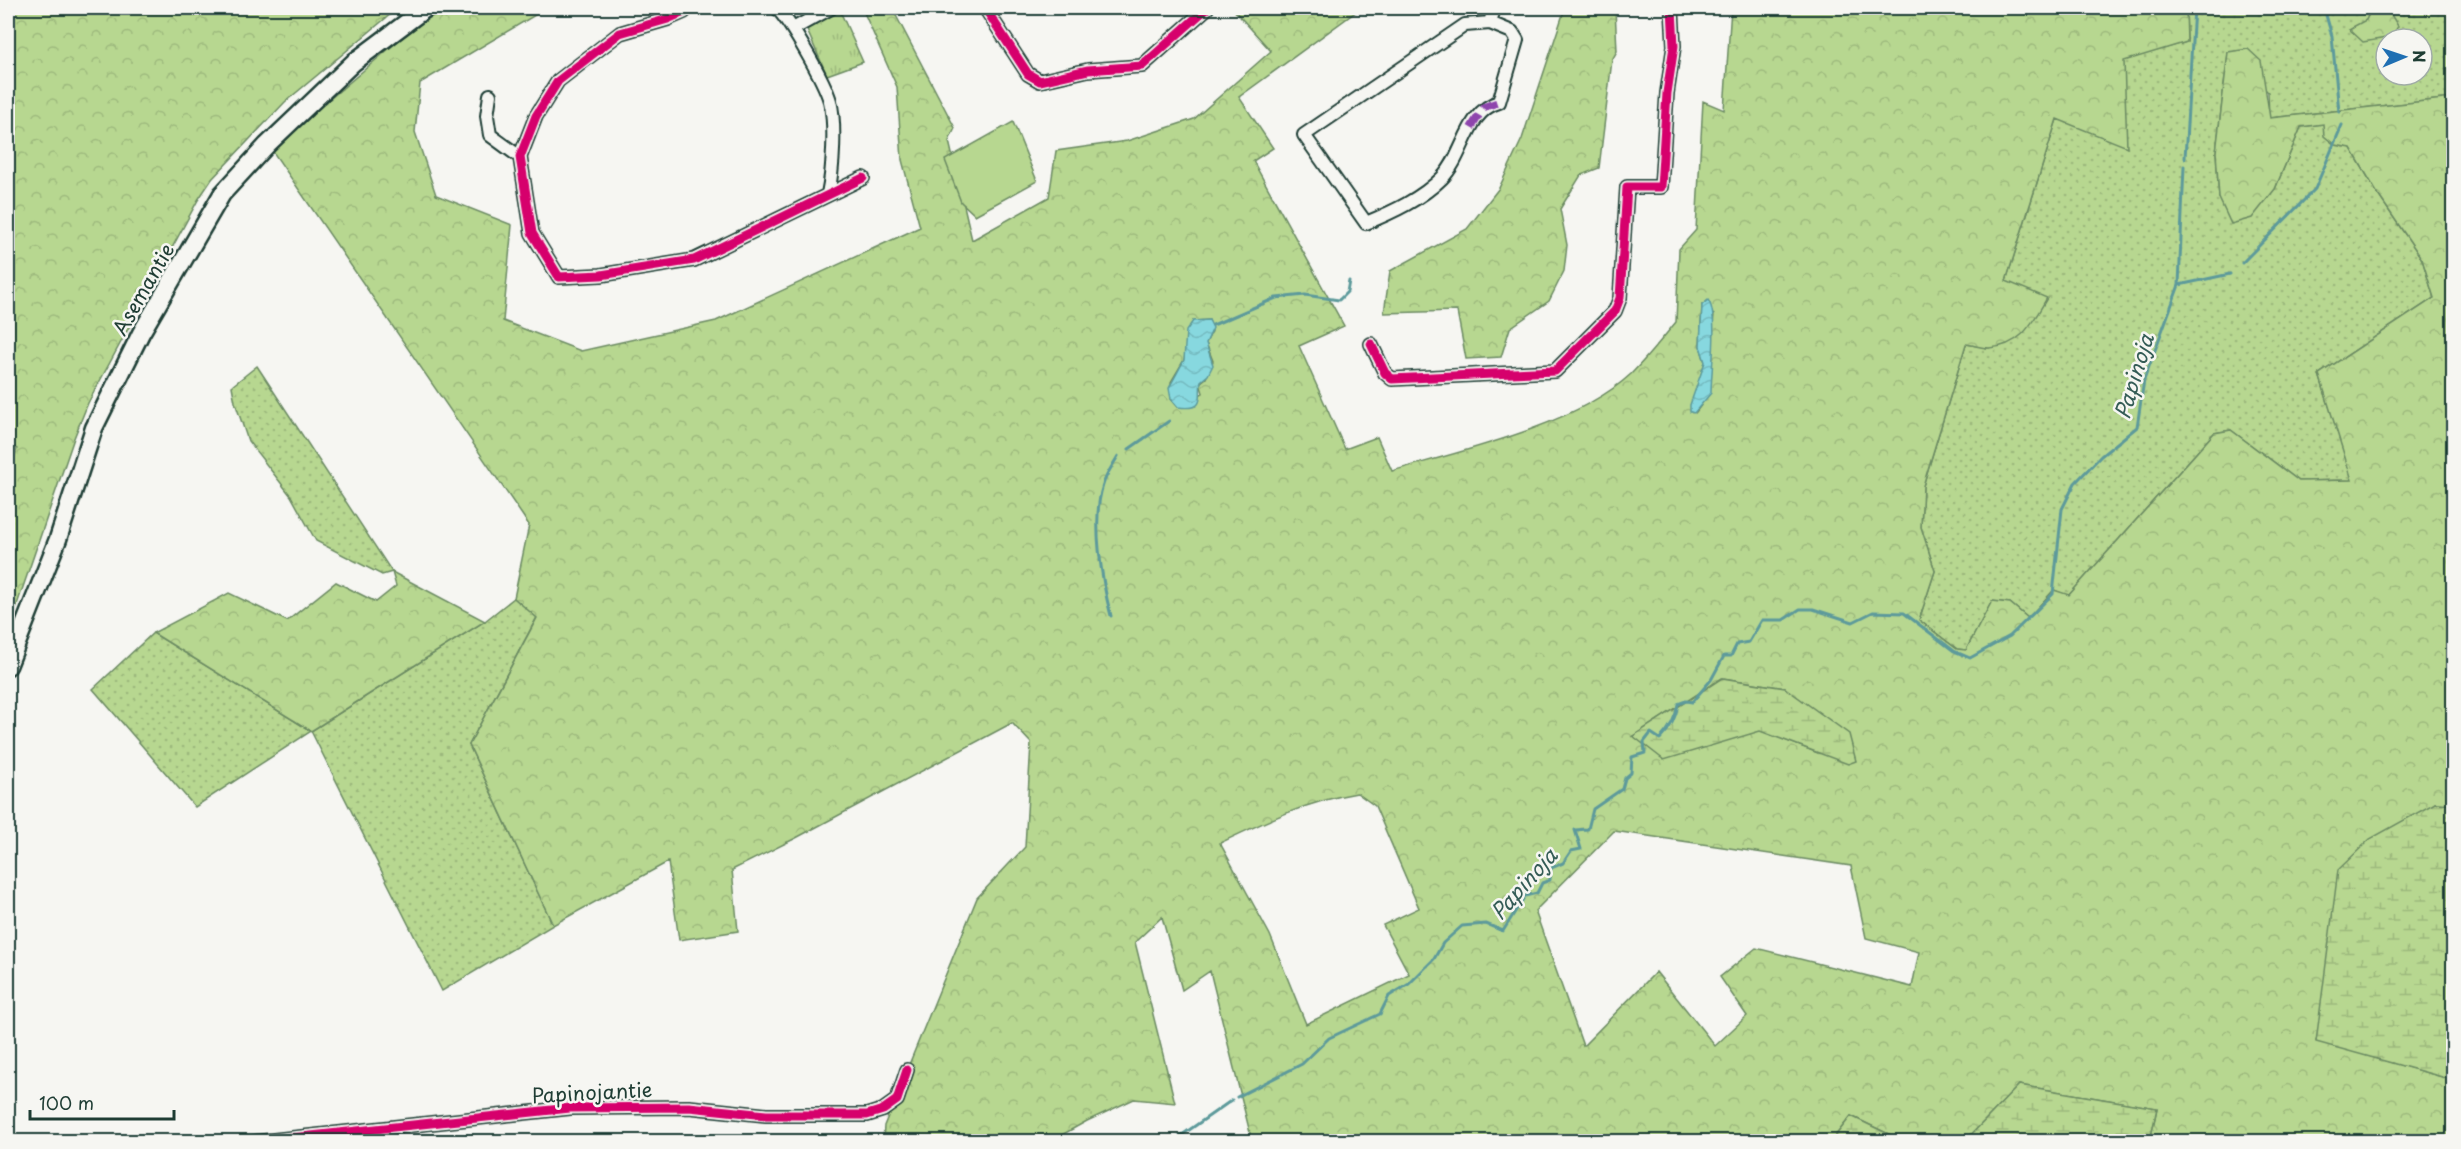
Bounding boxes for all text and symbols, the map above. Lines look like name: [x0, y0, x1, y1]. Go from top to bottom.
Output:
north arrow: [2374, 27, 2434, 87]
text: N: [2408, 50, 2432, 63]
street label: Asemantie: [105, 237, 181, 341]
water label: Papinoja: [2105, 329, 2161, 422]
water label: Papinoja: [1482, 839, 1565, 926]
street label: Papinojantie: [531, 1074, 653, 1110]
scale bar: [30, 1083, 174, 1121]
text: 100 m: [39, 1089, 94, 1116]

